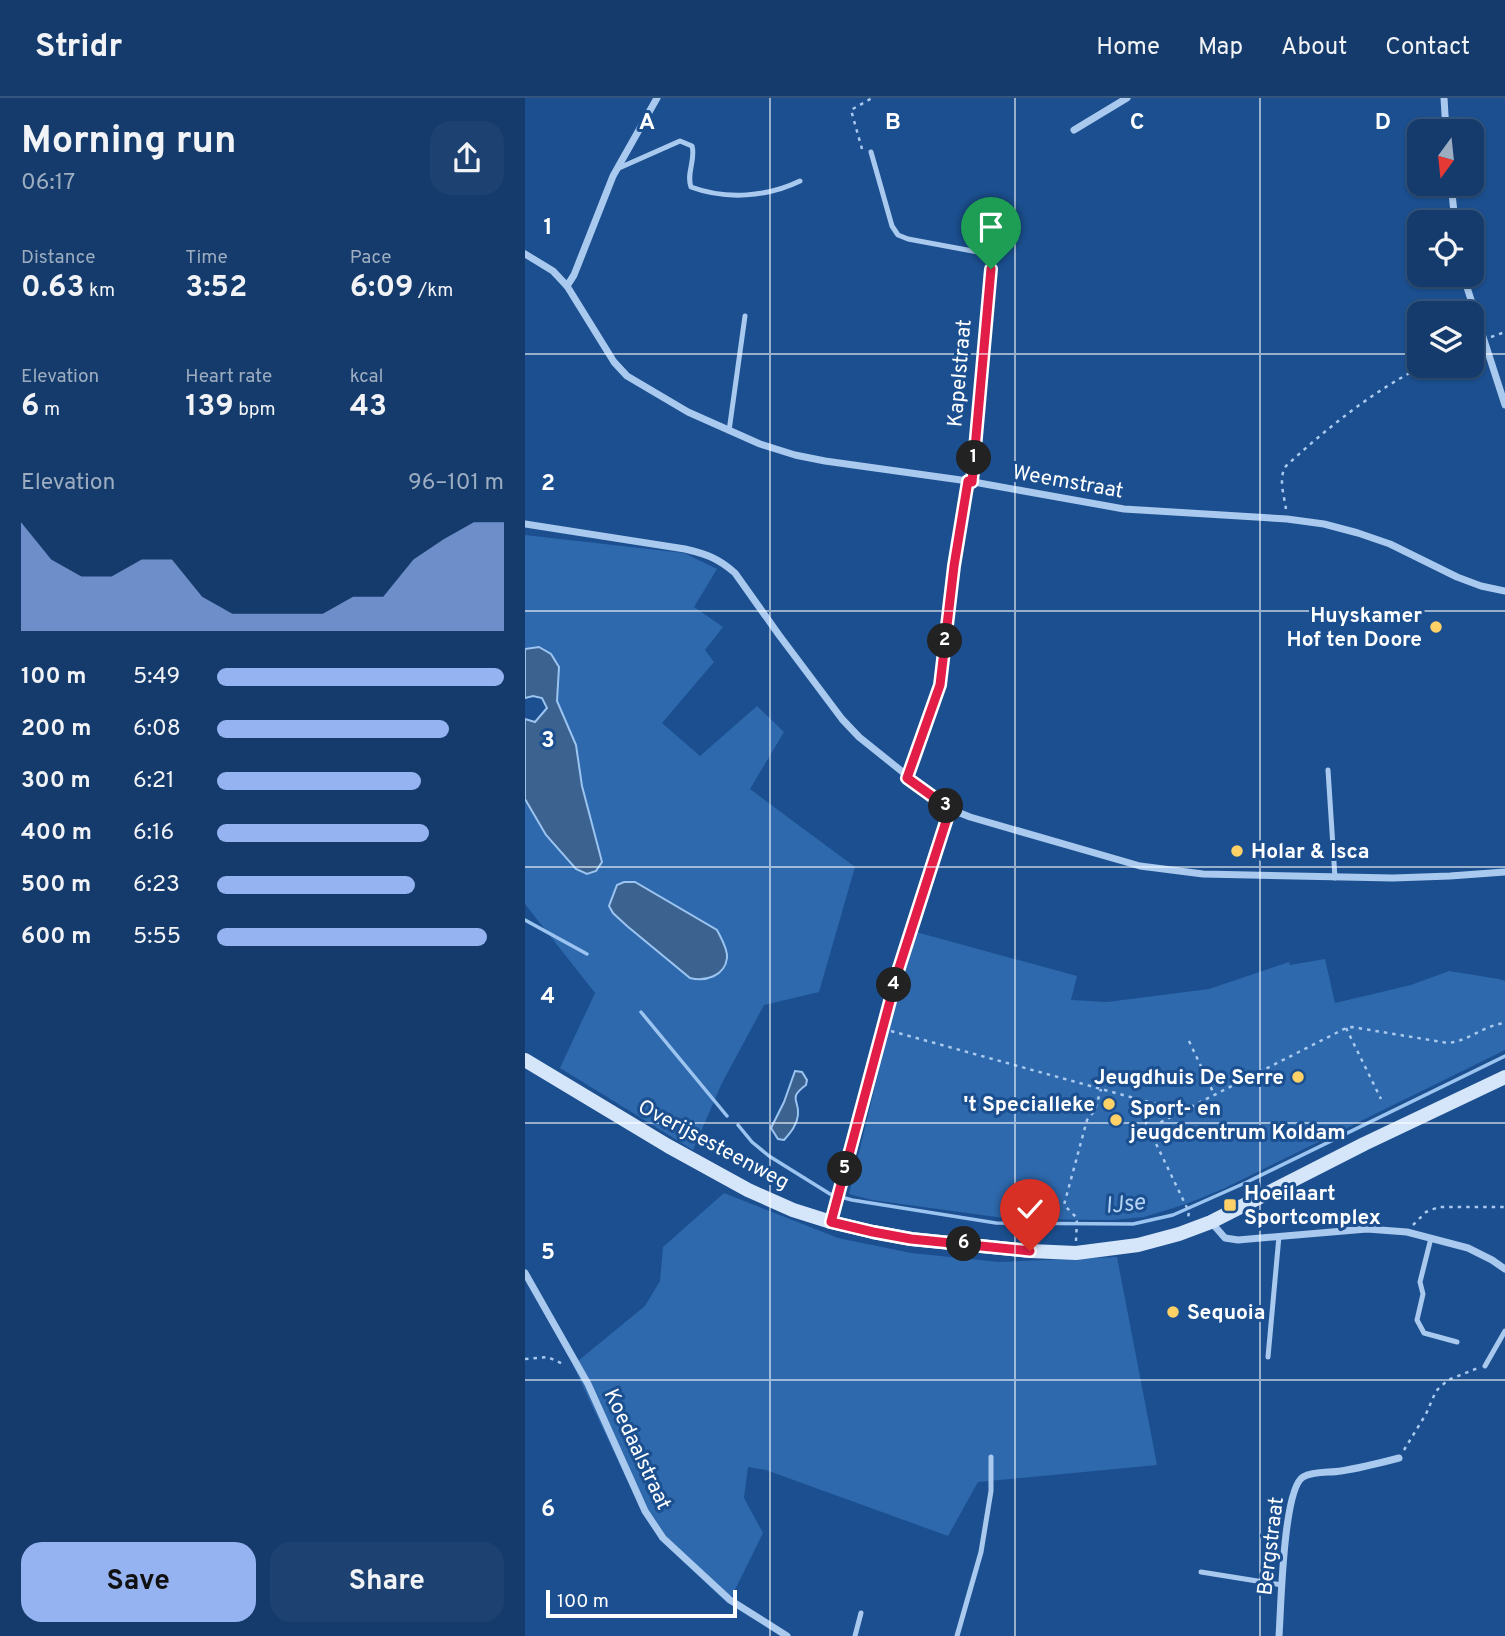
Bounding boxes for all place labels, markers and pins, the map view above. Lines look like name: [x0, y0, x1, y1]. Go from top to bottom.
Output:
pin: [961, 197, 1021, 269]
pin: 1: [957, 440, 991, 476]
place label: Huyskamer Hof ten Doore: [1286, 603, 1422, 654]
marker: Huyskamer Hof ten Doore: [1428, 619, 1444, 635]
pin: 2: [927, 624, 963, 658]
pin: 3: [929, 788, 963, 824]
place label: Holar & Isca: [1251, 839, 1369, 866]
marker: Holar & Isca: [1229, 843, 1245, 859]
pin: 4: [877, 968, 911, 1002]
place label: Jeugdhuis De Serre: [1094, 1065, 1284, 1092]
marker: Jeugdhuis De Serre: [1290, 1069, 1306, 1085]
place label: 't Specialleke: [963, 1092, 1095, 1119]
marker: 't Specialleke: [1101, 1096, 1117, 1112]
place label: Sport- en jeugdcentrum Koldam: [1128, 1096, 1346, 1147]
marker: Sport- en jeugdcentrum Koldam: [1108, 1112, 1124, 1128]
pin: 5: [827, 1152, 863, 1186]
pin: [1000, 1179, 1060, 1251]
place label: Hoeilaart Sportcomplex: [1244, 1181, 1381, 1232]
marker: Hoeilaart Sportcomplex: [1222, 1197, 1238, 1213]
pin: 6: [947, 1226, 982, 1262]
place label: Sequoia: [1187, 1300, 1265, 1327]
marker: Sequoia: [1165, 1304, 1181, 1320]

